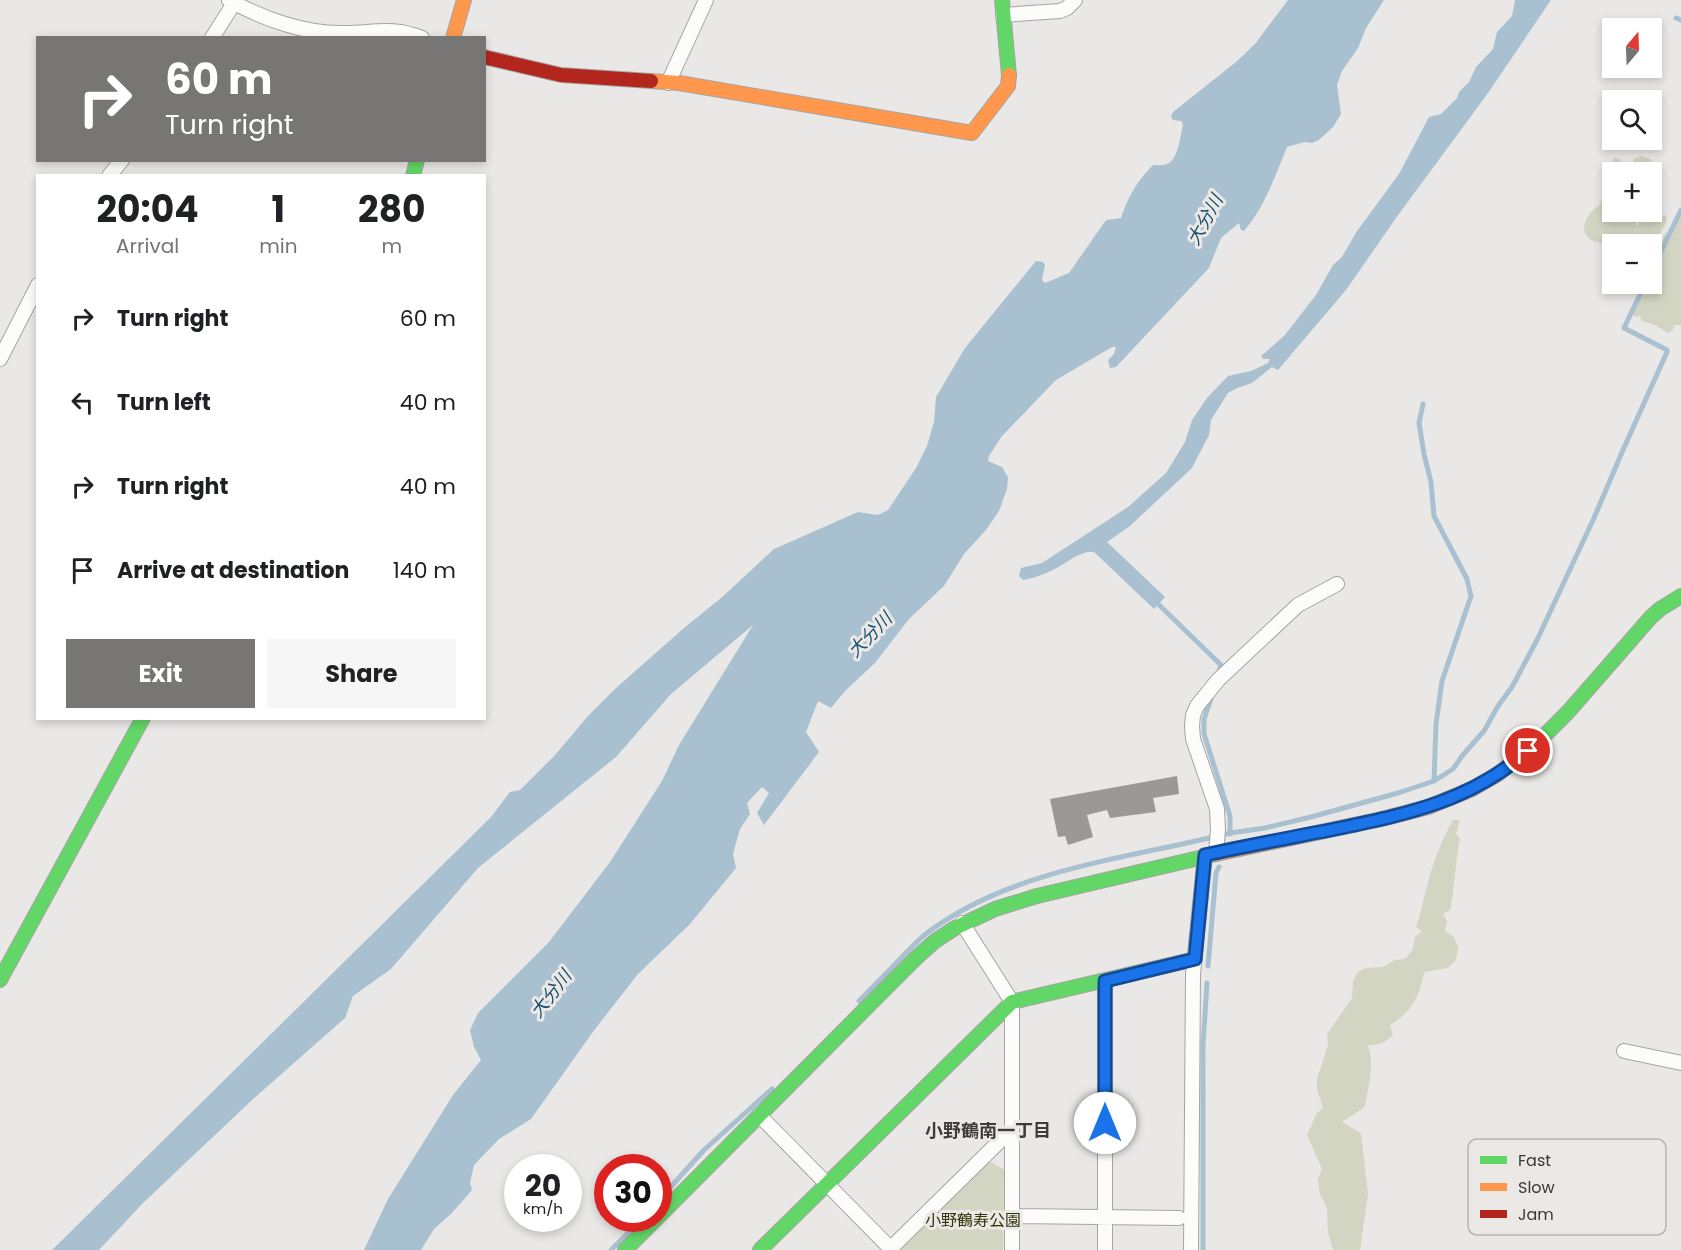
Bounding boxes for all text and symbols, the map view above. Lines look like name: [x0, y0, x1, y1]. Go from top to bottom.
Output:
north arrow: [1602, 18, 1662, 78]
map controls: [1602, 18, 1662, 294]
text: 60 m: [165, 50, 273, 109]
icon: right: [66, 60, 144, 138]
button: search: [1602, 90, 1662, 150]
text: Turn right: [165, 106, 294, 143]
button: +: [1602, 162, 1662, 222]
text: 20:04: [97, 184, 199, 235]
text: 1: [272, 184, 285, 235]
text: 280: [358, 184, 425, 235]
water label: 大分川: [1181, 188, 1230, 249]
text: Arrival: [116, 232, 179, 260]
text: min: [259, 232, 298, 260]
text: m: [381, 232, 402, 260]
button: −: [1602, 234, 1662, 294]
icon: right: [66, 302, 99, 335]
text: Turn right: [117, 303, 228, 334]
text: 60 m: [400, 303, 456, 334]
icon: left: [66, 386, 99, 419]
text: Turn left: [117, 387, 211, 418]
text: 40 m: [400, 387, 456, 418]
icon: right: [66, 470, 99, 503]
text: Turn right: [117, 471, 228, 502]
text: 40 m: [400, 471, 456, 502]
icon: arrive: [66, 554, 99, 587]
text: Arrive at destination: [117, 555, 349, 586]
text: 140 m: [393, 555, 456, 586]
water label: 大分川: [842, 605, 899, 663]
button: Exit: [66, 639, 255, 708]
button: Share: [267, 639, 456, 708]
pin: [1502, 725, 1553, 776]
icon: arrive: [1511, 734, 1544, 767]
water label: 大分川: [524, 963, 578, 1023]
position arrow: [1073, 1091, 1137, 1155]
district label: 小野鶴南一丁目: [925, 1118, 1051, 1143]
legend: [1468, 1139, 1666, 1235]
text: Fast: [1518, 1149, 1551, 1172]
speed limit sign: 30: [594, 1154, 672, 1232]
text: 20: [525, 1164, 561, 1207]
text: Slow: [1518, 1176, 1555, 1199]
text: km/h: [523, 1198, 563, 1219]
text: Jam: [1518, 1203, 1554, 1226]
park label: 小野鶴寿公園: [925, 1209, 1021, 1232]

